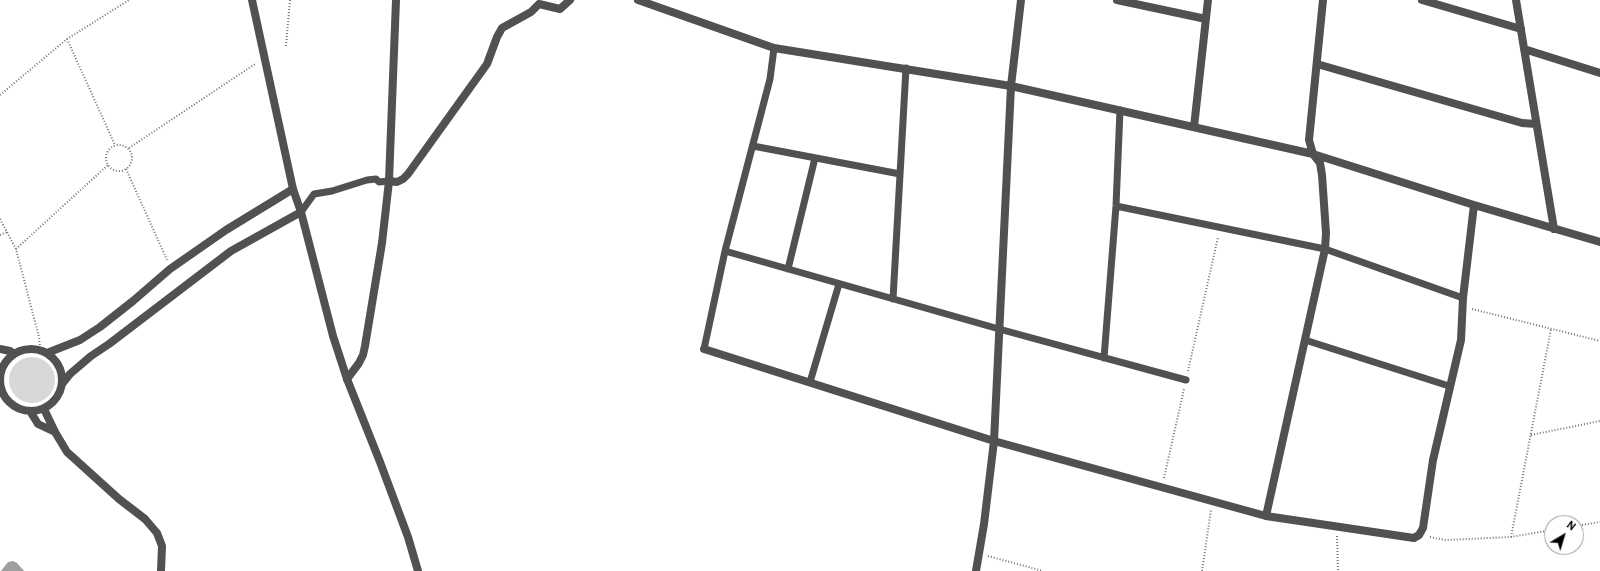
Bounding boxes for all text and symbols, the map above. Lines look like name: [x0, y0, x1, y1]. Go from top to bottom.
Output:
north arrow: [1544, 515, 1584, 555]
text: N: [1563, 518, 1578, 534]

